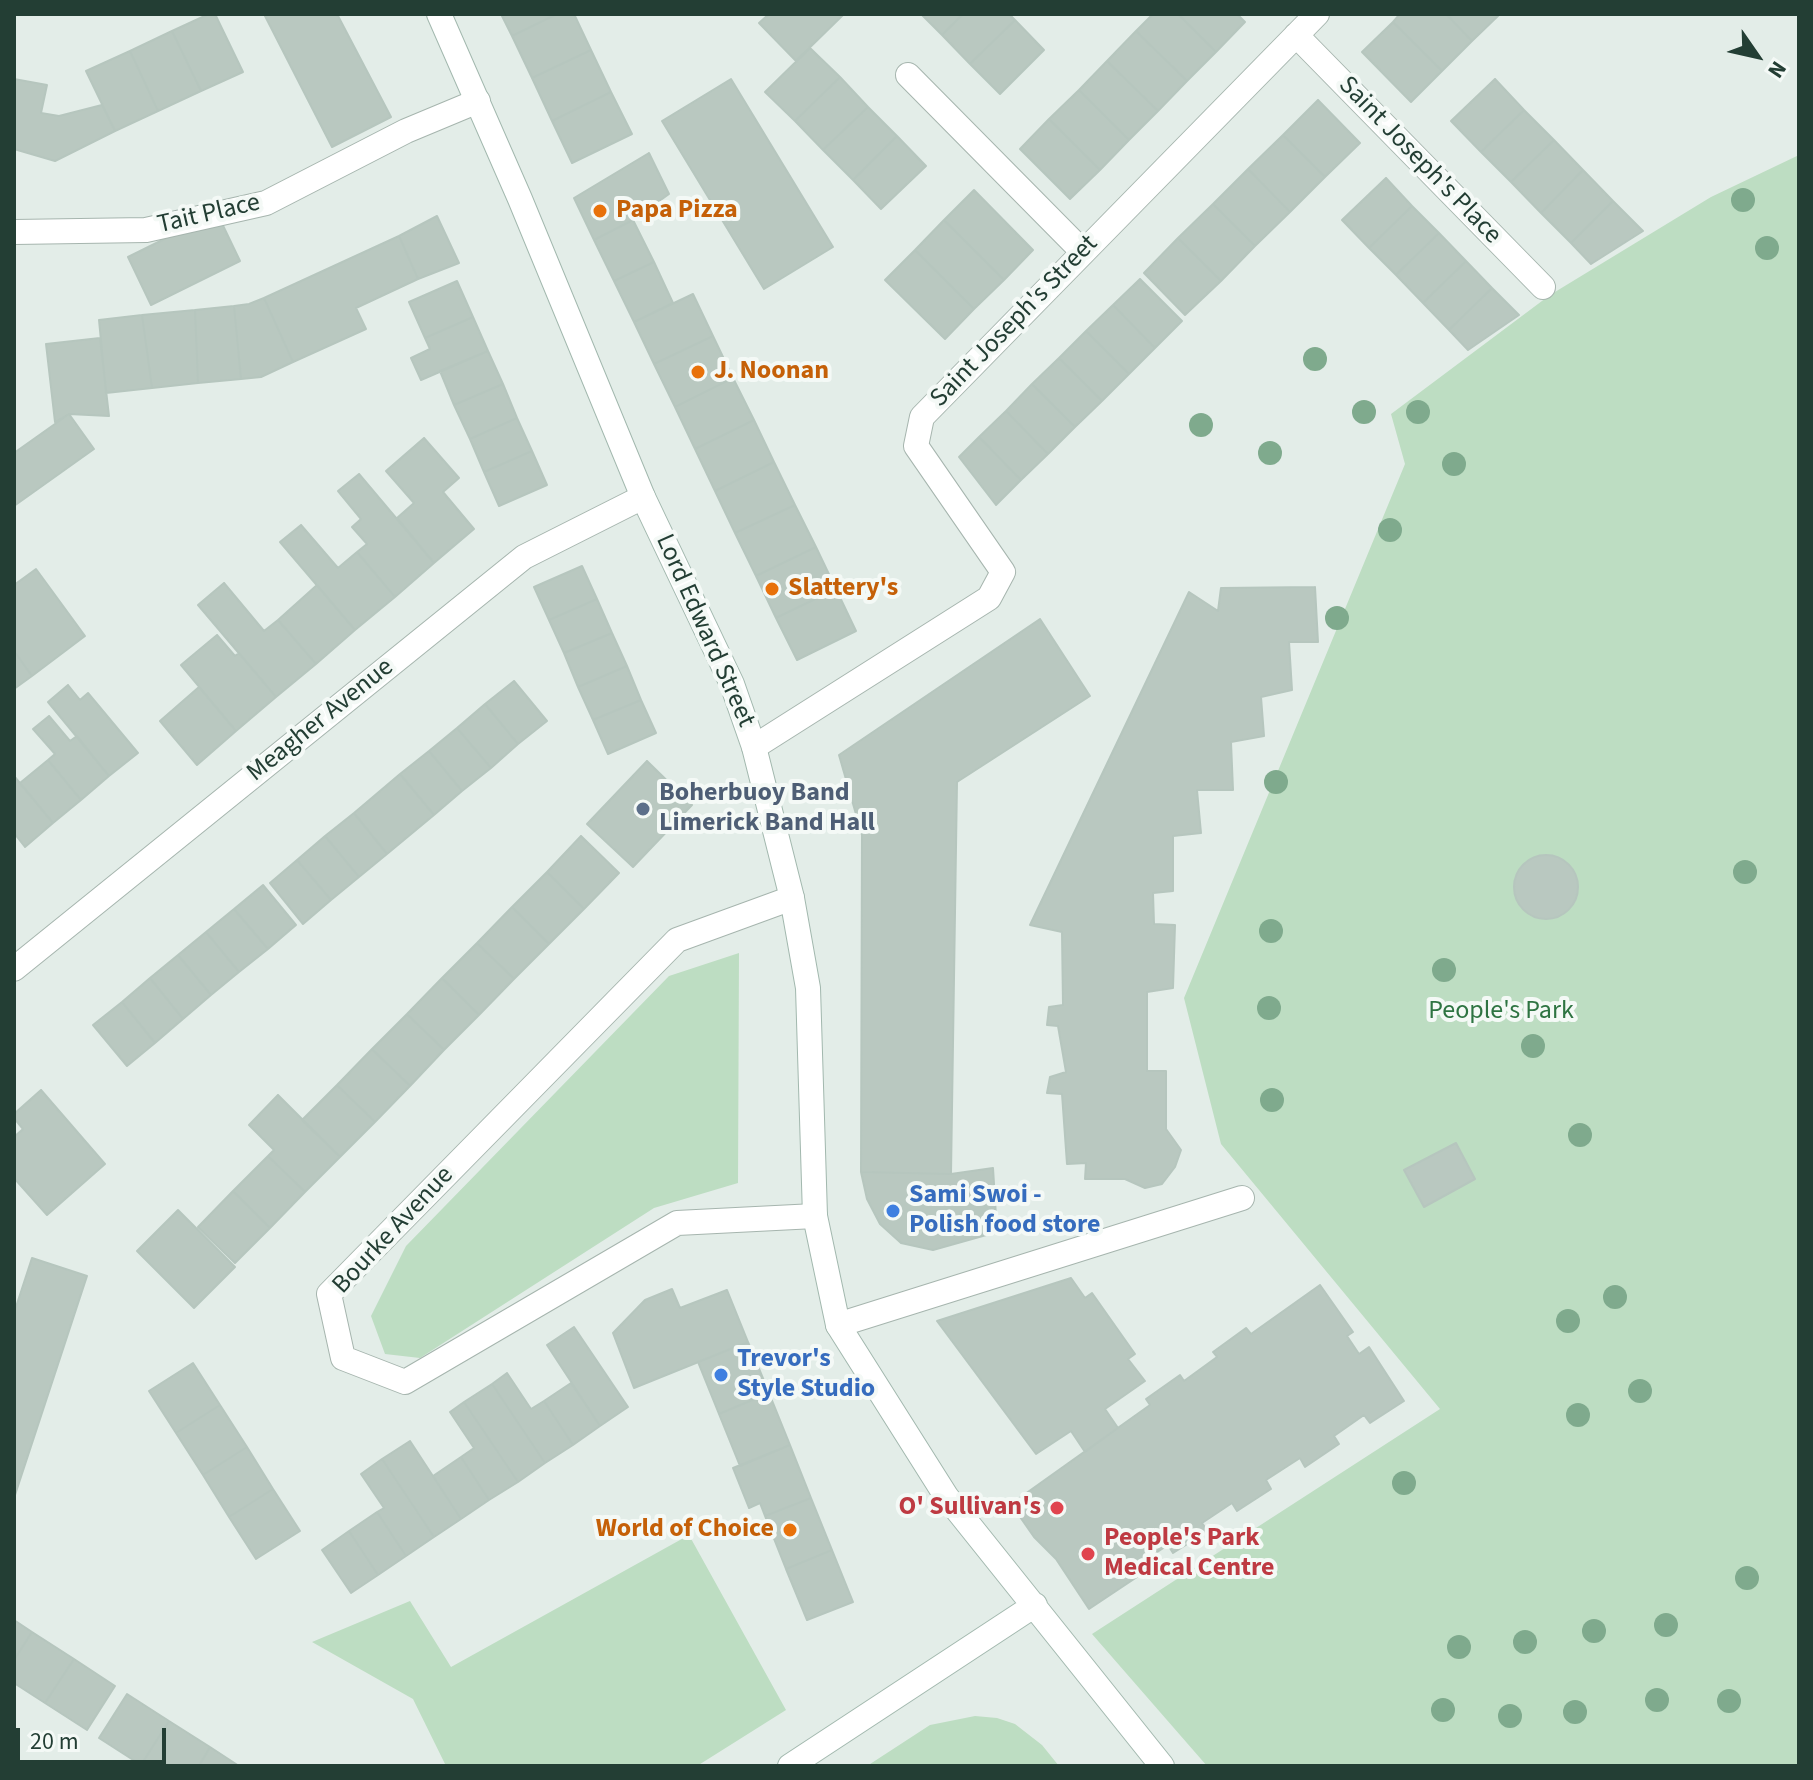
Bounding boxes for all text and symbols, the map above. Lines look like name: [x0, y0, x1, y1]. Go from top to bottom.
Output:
north arrow: [1717, 16, 1797, 96]
text: N: [1760, 54, 1794, 84]
street label: Saint Joseph's Place: [1331, 71, 1507, 251]
street label: Tait Place: [155, 188, 263, 242]
place label: Papa Pizza: [616, 195, 738, 227]
marker: Papa Pizza: [591, 202, 609, 220]
street label: Saint Joseph's Street: [925, 229, 1105, 415]
place label: J. Noonan: [714, 356, 829, 388]
marker: J. Noonan: [689, 363, 707, 381]
street label: Lord Edward Street: [647, 530, 761, 732]
place label: Slattery's: [788, 573, 898, 605]
marker: Slattery's: [763, 580, 781, 598]
street label: Meagher Avenue: [242, 653, 400, 789]
place label: Boherbuoy Band Limerick Band Hall: [659, 778, 875, 840]
marker: Boherbuoy Band Limerick Band Hall: [634, 800, 652, 818]
park label: People's Park: [1428, 996, 1574, 1028]
street label: Bourke Avenue: [327, 1161, 461, 1301]
place label: Sami Swoi - Polish food store: [909, 1180, 1101, 1242]
marker: Sami Swoi - Polish food store: [884, 1202, 902, 1220]
place label: Trevor's Style Studio: [737, 1344, 875, 1406]
marker: Trevor's Style Studio: [712, 1366, 730, 1384]
place label: O' Sullivan's: [898, 1492, 1041, 1524]
marker: O' Sullivan's: [1048, 1499, 1066, 1517]
place label: World of Choice: [596, 1514, 774, 1546]
marker: World of Choice: [781, 1521, 799, 1539]
place label: People's Park Medical Centre: [1104, 1523, 1275, 1584]
marker: People's Park Medical Centre: [1079, 1545, 1097, 1563]
scale bar: [20, 1712, 170, 1762]
text: 20 m: [30, 1724, 79, 1759]

